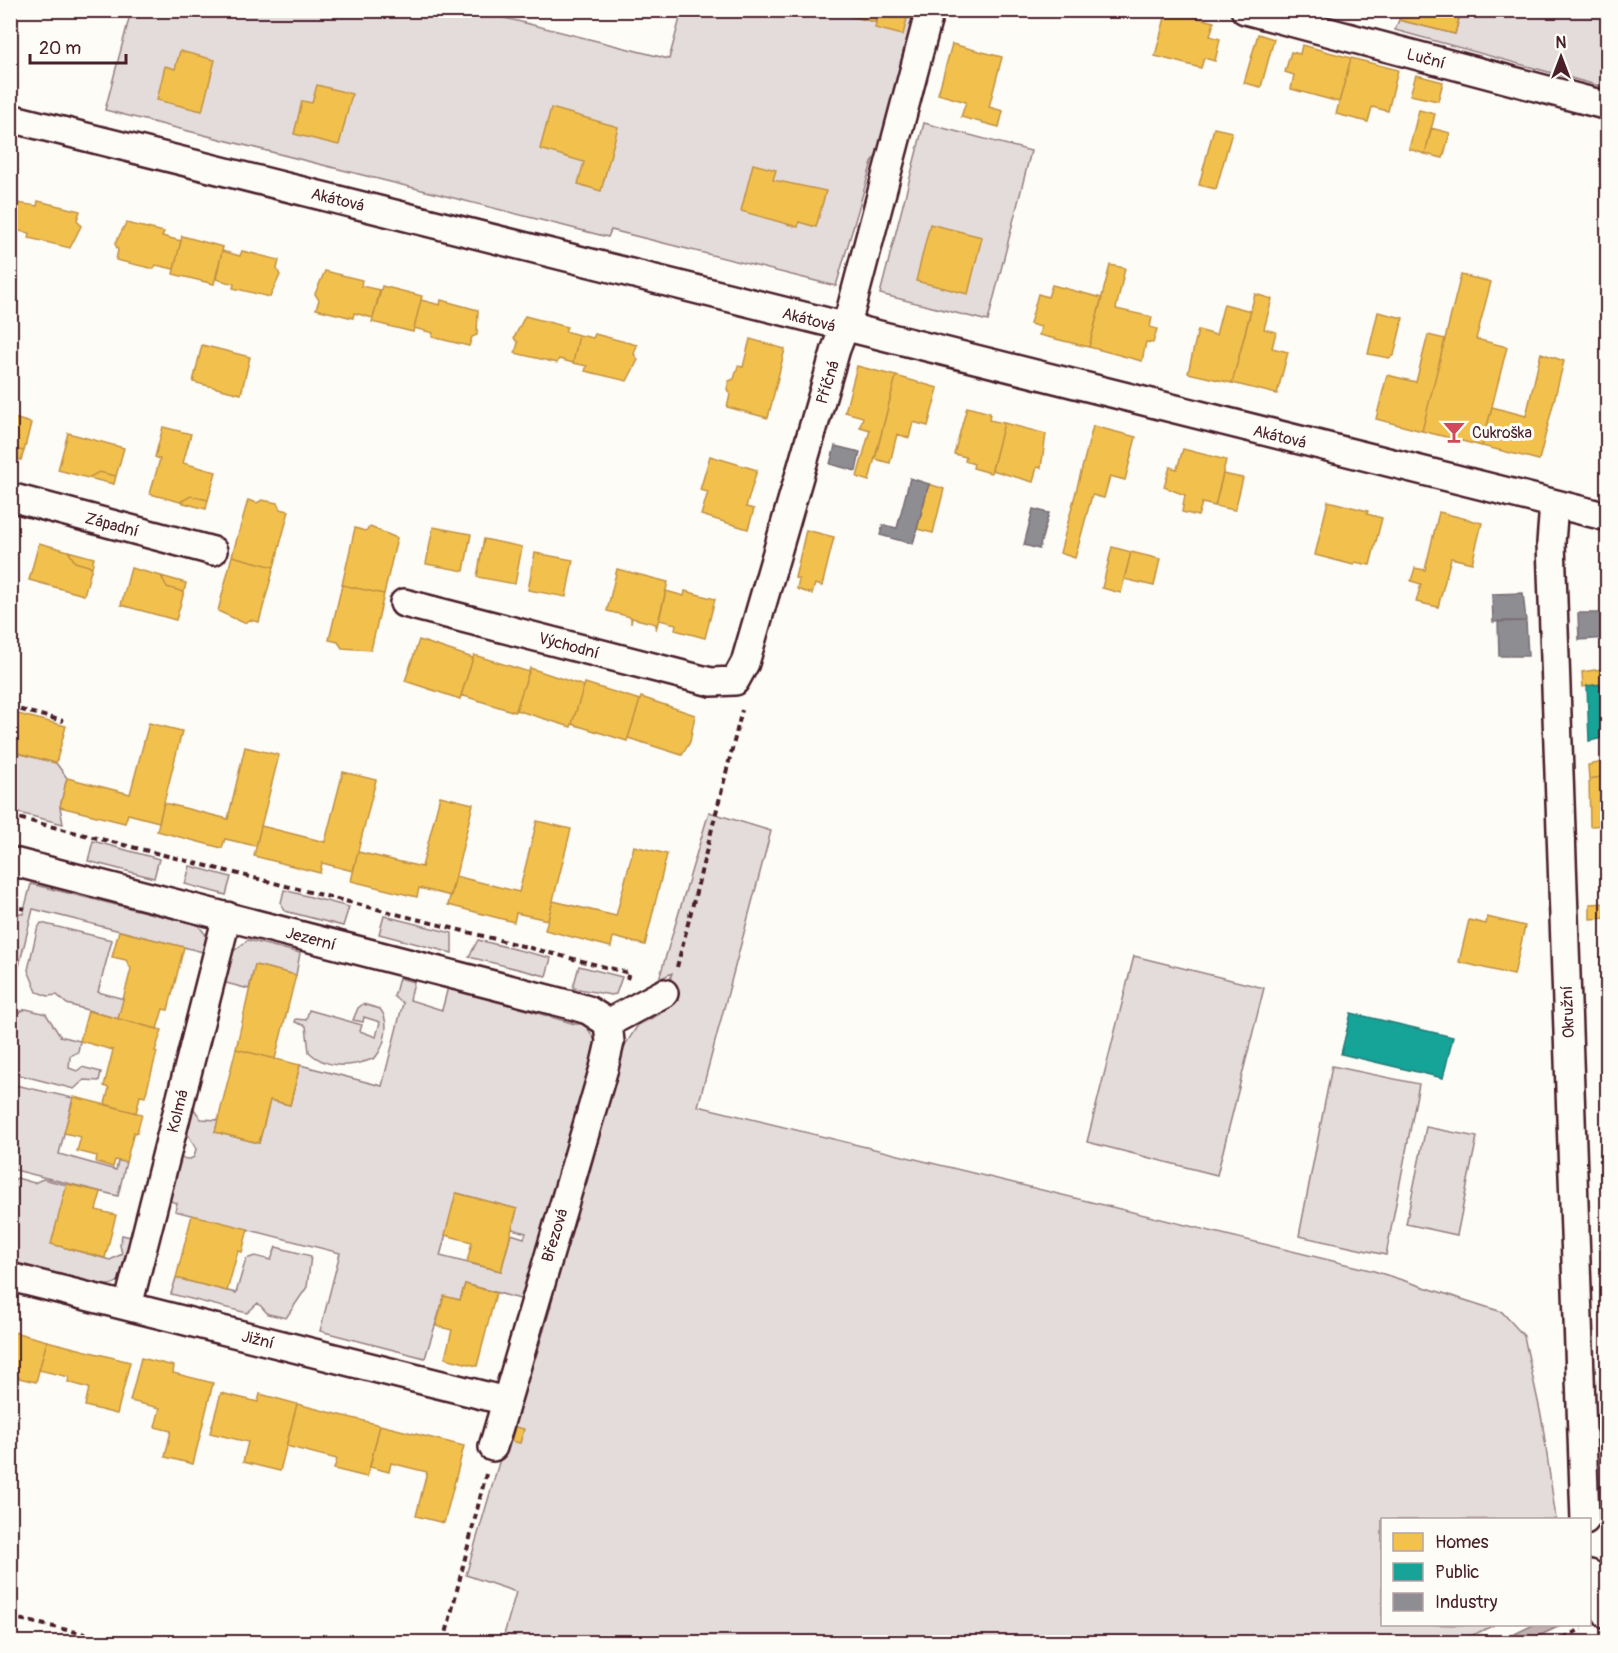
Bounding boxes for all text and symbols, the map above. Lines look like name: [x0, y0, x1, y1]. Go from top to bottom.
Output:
scale bar: [30, 27, 126, 65]
north arrow: [1531, 27, 1591, 87]
text: N: [1556, 33, 1567, 53]
text: 20 m: [39, 37, 81, 60]
street label: Luční: [1404, 44, 1447, 74]
street label: Akátová: [309, 184, 366, 216]
street label: Akátová: [780, 303, 838, 337]
street label: Příčná: [812, 358, 844, 406]
bar icon: Cukroška: [1441, 419, 1467, 445]
street label: Akátová: [1251, 421, 1308, 453]
place label: Cukroška: [1472, 423, 1532, 443]
street label: Západní: [83, 508, 141, 542]
street label: Východní: [536, 628, 601, 664]
street label: Jezerní: [284, 923, 338, 955]
street label: Okružní: [1557, 985, 1579, 1039]
street label: Kolmá: [163, 1088, 193, 1135]
street label: Březová: [537, 1206, 573, 1264]
street label: Jižní: [240, 1326, 276, 1354]
legend: [1381, 1518, 1591, 1626]
text: Homes: [1435, 1531, 1488, 1554]
text: Public: [1435, 1561, 1479, 1584]
text: Industry: [1435, 1591, 1498, 1614]

